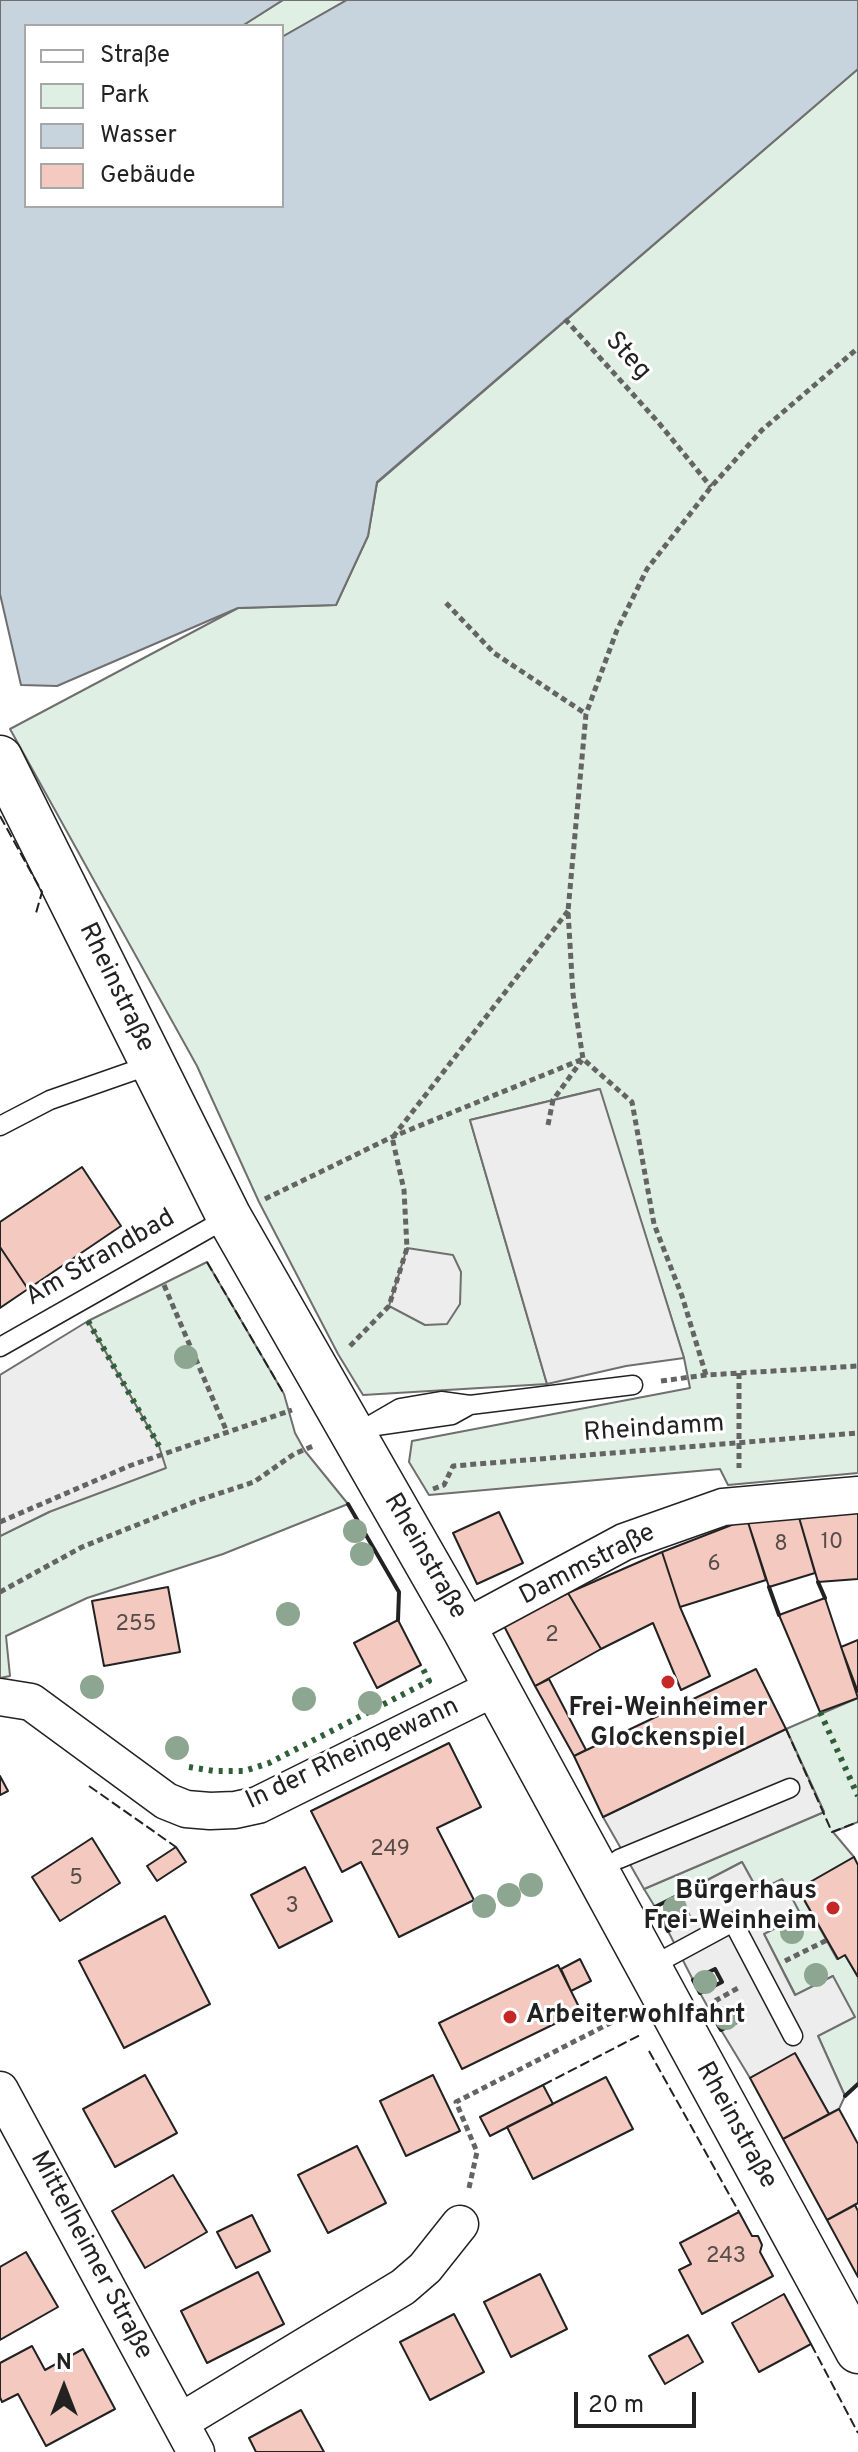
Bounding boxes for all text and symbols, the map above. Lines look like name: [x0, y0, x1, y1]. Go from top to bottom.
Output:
legend: [24, 24, 284, 208]
text: Straße: [100, 41, 170, 71]
text: Park: [100, 81, 150, 111]
text: Wasser: [100, 121, 177, 151]
text: Gebäude: [100, 161, 195, 191]
street label: Steg: [597, 327, 657, 387]
street label: Rheinstraße: [70, 918, 160, 1058]
street label: Am Strandbad: [21, 1204, 181, 1314]
street label: Rheindamm: [583, 1410, 725, 1450]
street label: Rheinstraße: [376, 1489, 472, 1625]
street label: Dammstraße: [515, 1519, 661, 1613]
house number: 10: [821, 1531, 843, 1557]
house number: 8: [774, 1533, 788, 1559]
house number: 6: [707, 1553, 721, 1579]
house number: 255: [116, 1613, 156, 1639]
house number: 2: [545, 1624, 559, 1650]
marker: Frei-Weinheimer Glockenspiel: [659, 1673, 677, 1691]
street label: In der Rheingewann: [242, 1692, 464, 1818]
place label: Frei-Weinheimer Glockenspiel: [568, 1694, 768, 1756]
house number: 249: [370, 1838, 410, 1864]
house number: 5: [69, 1867, 83, 1893]
place label: Bürgerhaus Frei-Weinheim: [643, 1877, 817, 1938]
house number: 3: [285, 1895, 299, 1921]
marker: Bürgerhaus Frei-Weinheim: [824, 1899, 842, 1917]
place label: Arbeiterwohlfahrt: [526, 2001, 745, 2033]
marker: Arbeiterwohlfahrt: [501, 2008, 519, 2026]
street label: Rheinstraße: [687, 2057, 783, 2195]
street label: Mittelheimer Straße: [22, 2146, 158, 2366]
house number: 243: [706, 2245, 746, 2271]
north arrow: [24, 2348, 104, 2428]
text: N: [56, 2350, 72, 2377]
scale bar: [578, 2376, 700, 2426]
text: 20 m: [588, 2391, 644, 2421]

